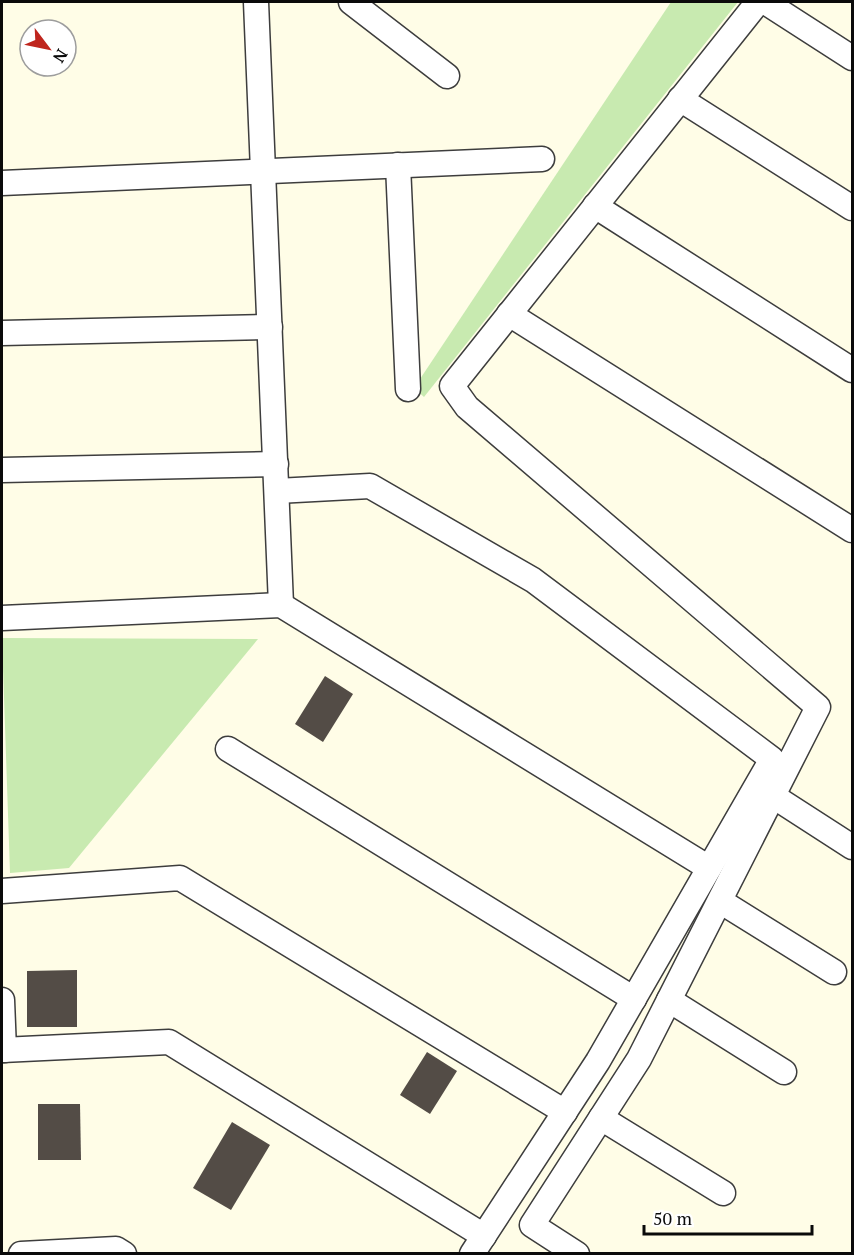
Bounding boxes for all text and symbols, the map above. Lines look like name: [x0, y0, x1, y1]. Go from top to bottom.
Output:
north arrow: [18, 18, 78, 78]
text: N: [48, 45, 73, 67]
scale bar: [644, 1198, 812, 1236]
text: 50 m: [653, 1206, 693, 1230]

